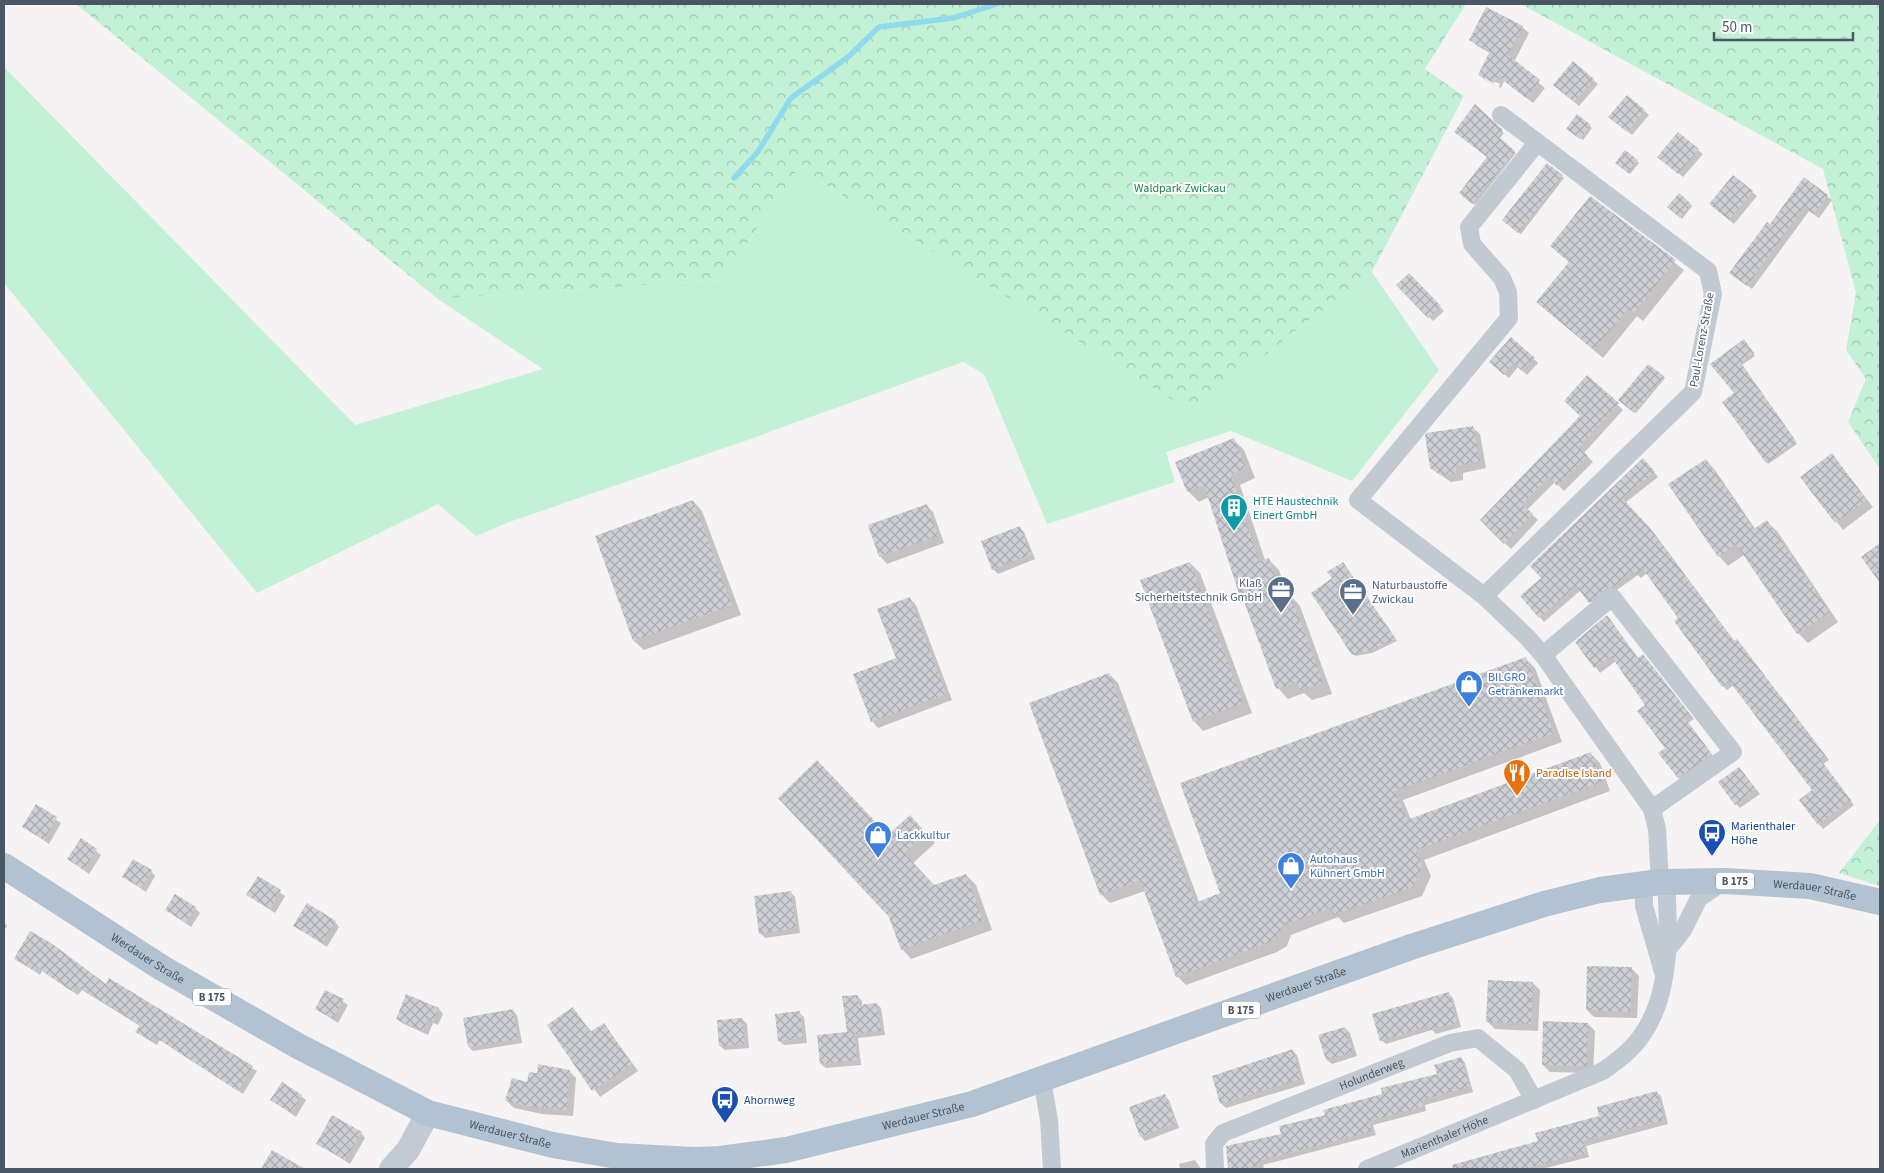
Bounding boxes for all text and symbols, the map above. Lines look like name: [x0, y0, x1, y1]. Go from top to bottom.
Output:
scale bar: [1714, 10, 1853, 42]
text: 50 m: [1722, 17, 1752, 38]
park label: Waldpark Zwickau: [1134, 180, 1226, 197]
street label: Paul-Lorenz-Straße: [1685, 291, 1719, 389]
building icon: HTE Haustechnik Einert GmbH: [1219, 493, 1249, 532]
place label: HTE Haustechnik Einert GmbH: [1253, 493, 1339, 524]
place label: Klaß Sicherheitstechnik GmbH: [1135, 575, 1262, 606]
office icon: Klaß Sicherheitstechnik GmbH: [1266, 575, 1296, 614]
office icon: Naturbaustoffe Zwickau: [1338, 577, 1368, 616]
place label: Naturbaustoffe Zwickau: [1372, 577, 1447, 608]
shop icon: BILGRO Getränkemarkt: [1454, 669, 1484, 708]
place label: BILGRO Getränkemarkt: [1488, 669, 1563, 700]
restaurant icon: Paradise Island: [1502, 758, 1532, 797]
place label: Paradise Island: [1536, 765, 1612, 782]
bus stop icon: Marienthaler Höhe: [1697, 818, 1727, 857]
place label: Marienthaler Höhe: [1731, 818, 1796, 849]
shop icon: Lackkultur: [863, 820, 893, 859]
place label: Lackkultur: [897, 827, 951, 844]
shop icon: Autohaus Kühnert GmbH: [1276, 851, 1306, 890]
place label: Autohaus Kühnert GmbH: [1310, 851, 1385, 882]
road number: B 175: [1716, 872, 1754, 889]
street label: Werdauer Straße: [1773, 875, 1858, 905]
street label: Werdauer Straße: [108, 929, 188, 988]
street label: Werdauer Straße: [1263, 962, 1348, 1007]
road number: B 175: [193, 989, 231, 1006]
road number: B 175: [1222, 1002, 1260, 1018]
street label: Holunderweg: [1337, 1054, 1406, 1095]
bus stop icon: Ahornweg: [710, 1085, 740, 1124]
place label: Ahornweg: [744, 1092, 795, 1109]
street label: Werdauer Straße: [880, 1098, 966, 1134]
street label: Marienthaler Höhe: [1398, 1111, 1491, 1163]
street label: Werdauer Straße: [467, 1115, 553, 1153]

